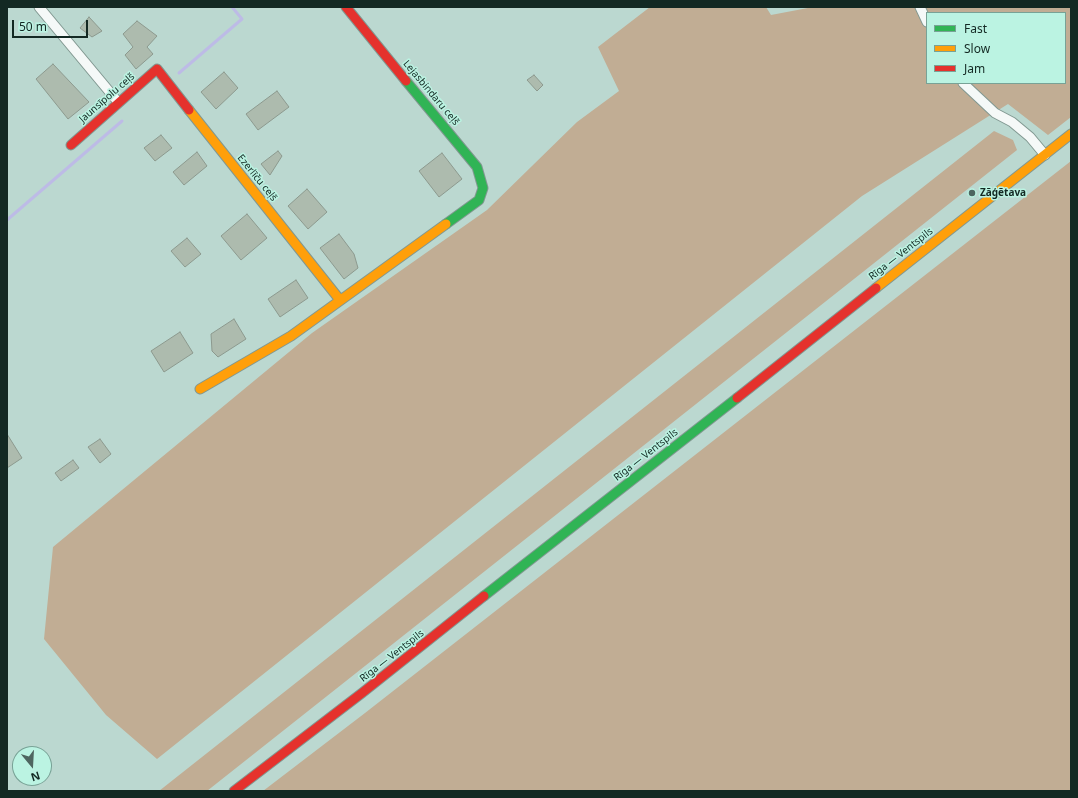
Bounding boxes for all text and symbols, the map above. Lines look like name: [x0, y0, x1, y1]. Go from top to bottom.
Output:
scale bar: [14, 12, 90, 38]
legend: [926, 12, 1066, 84]
text: 50 m: [19, 18, 47, 35]
text: Fast: [964, 20, 987, 37]
text: Slow: [964, 40, 990, 57]
street label: Lejasbindaru ceļš: [400, 58, 462, 128]
text: Jam: [964, 60, 985, 77]
street label: Jaunsīpolu ceļš: [77, 71, 137, 125]
street label: Ezerlīču ceļš: [235, 152, 279, 204]
place label: Zāģētava: [980, 187, 1026, 199]
marker: Zāģētava: [967, 188, 977, 198]
street label: Rīga — Ventspils: [867, 225, 935, 283]
street label: Rīga — Ventspils: [612, 426, 680, 484]
street label: Rīga — Ventspils: [358, 627, 426, 685]
north arrow: [12, 746, 52, 786]
text: N: [29, 768, 42, 785]

